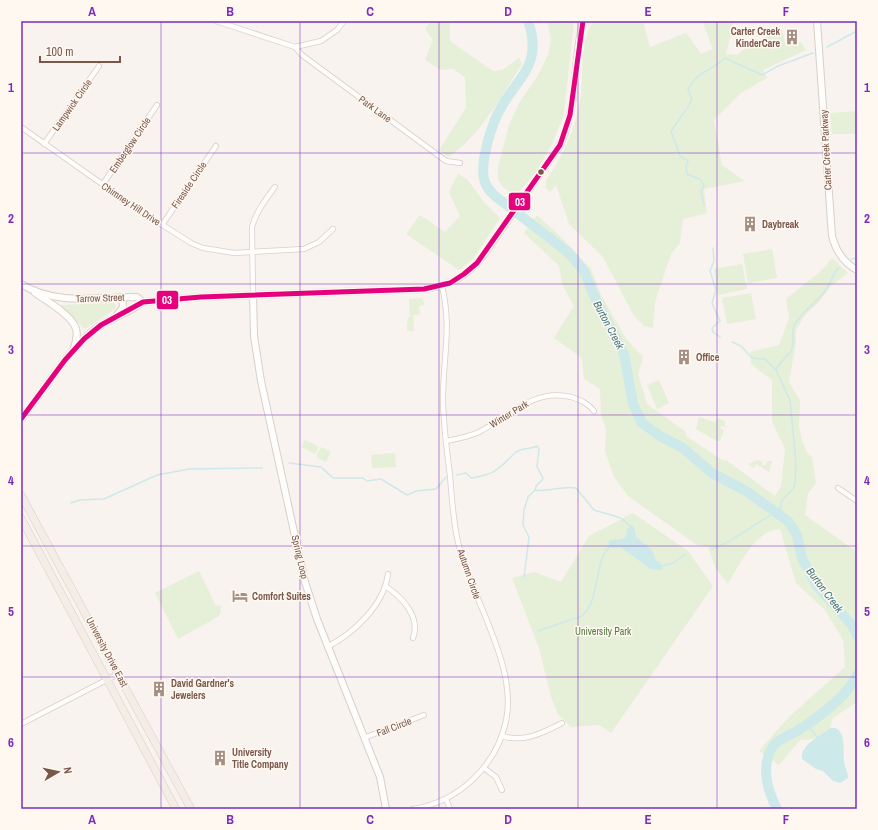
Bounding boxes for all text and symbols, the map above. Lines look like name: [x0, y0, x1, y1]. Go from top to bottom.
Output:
text: A: [88, 3, 96, 20]
text: B: [226, 3, 234, 20]
text: C: [366, 3, 374, 20]
text: D: [504, 3, 512, 20]
text: E: [644, 3, 652, 20]
text: F: [783, 3, 790, 20]
place label: Carter Creek KinderCare: [731, 25, 780, 50]
building icon: Carter Creek KinderCare: [783, 28, 801, 46]
scale bar: [40, 38, 120, 64]
text: 100 m: [46, 44, 73, 60]
street label: Lampwick Circle: [49, 76, 95, 134]
text: 1: [8, 79, 14, 96]
text: 1: [864, 79, 870, 96]
street label: Park Lane: [356, 93, 394, 125]
street label: Carter Creek Parkway: [817, 108, 835, 191]
street label: Emberglow Circle: [107, 114, 154, 175]
street label: Fireside Circle: [169, 159, 210, 211]
unlabelled marker: [536, 167, 546, 177]
street label: Chimney Hill Drive: [99, 179, 164, 229]
line badge: 03: [508, 192, 531, 211]
text: 03: [515, 195, 525, 209]
text: 2: [8, 210, 14, 227]
text: 2: [864, 210, 870, 227]
building icon: Daybreak: [741, 215, 759, 233]
place label: Daybreak: [762, 218, 799, 231]
line badge: 03: [156, 290, 179, 310]
street label: Tarrow Street: [75, 291, 125, 305]
text: 03: [162, 293, 172, 307]
water label: Burton Creek: [590, 298, 628, 352]
text: 3: [8, 341, 14, 358]
text: 3: [864, 341, 870, 358]
building icon: Office: [675, 348, 693, 366]
place label: Office: [696, 351, 720, 364]
street label: Winter Park: [487, 397, 532, 431]
text: 4: [8, 472, 14, 489]
text: 4: [864, 472, 870, 489]
street label: Spring Loop: [289, 534, 311, 581]
street label: Autumn Circle: [454, 546, 484, 601]
water label: Burton Creek: [803, 565, 847, 616]
hotel icon: Comfort Suites: [231, 587, 249, 605]
place label: Comfort Suites: [252, 590, 311, 603]
text: 5: [8, 603, 14, 620]
text: 5: [864, 603, 870, 620]
street label: University Drive East: [83, 615, 131, 690]
park label: University Park: [575, 625, 632, 638]
place label: David Gardner's Jewelers: [171, 677, 234, 702]
building icon: David Gardner's Jewelers: [150, 680, 168, 698]
street label: Fall Circle: [375, 714, 414, 740]
text: 6: [8, 734, 14, 751]
text: 6: [864, 734, 870, 751]
place label: University Title Company: [232, 746, 289, 771]
building icon: University Title Company: [211, 749, 229, 767]
north arrow: [38, 752, 78, 792]
text: N: [60, 766, 75, 775]
text: A: [88, 811, 96, 828]
text: B: [226, 811, 234, 828]
text: C: [366, 811, 374, 828]
text: D: [504, 811, 512, 828]
text: E: [644, 811, 652, 828]
text: F: [783, 811, 790, 828]

